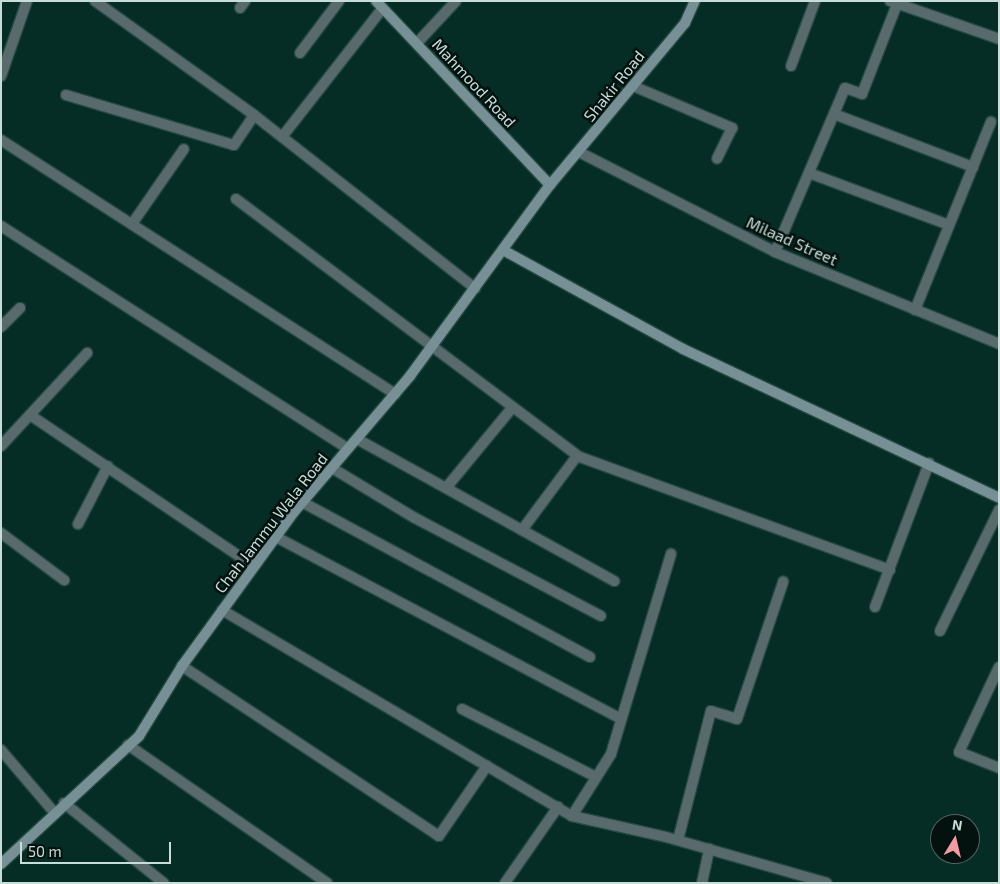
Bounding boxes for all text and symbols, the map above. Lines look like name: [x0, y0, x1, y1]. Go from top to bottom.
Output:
street label: Mahmood Road: [428, 35, 520, 131]
street label: Shakir Road: [579, 47, 649, 125]
street label: Milaad Street: [744, 212, 840, 270]
street label: Chah Jammu Wala Road: [210, 449, 332, 597]
north arrow: [930, 814, 980, 864]
text: N: [951, 815, 964, 834]
scale bar: [22, 832, 174, 864]
text: 50 m: [28, 842, 62, 860]

